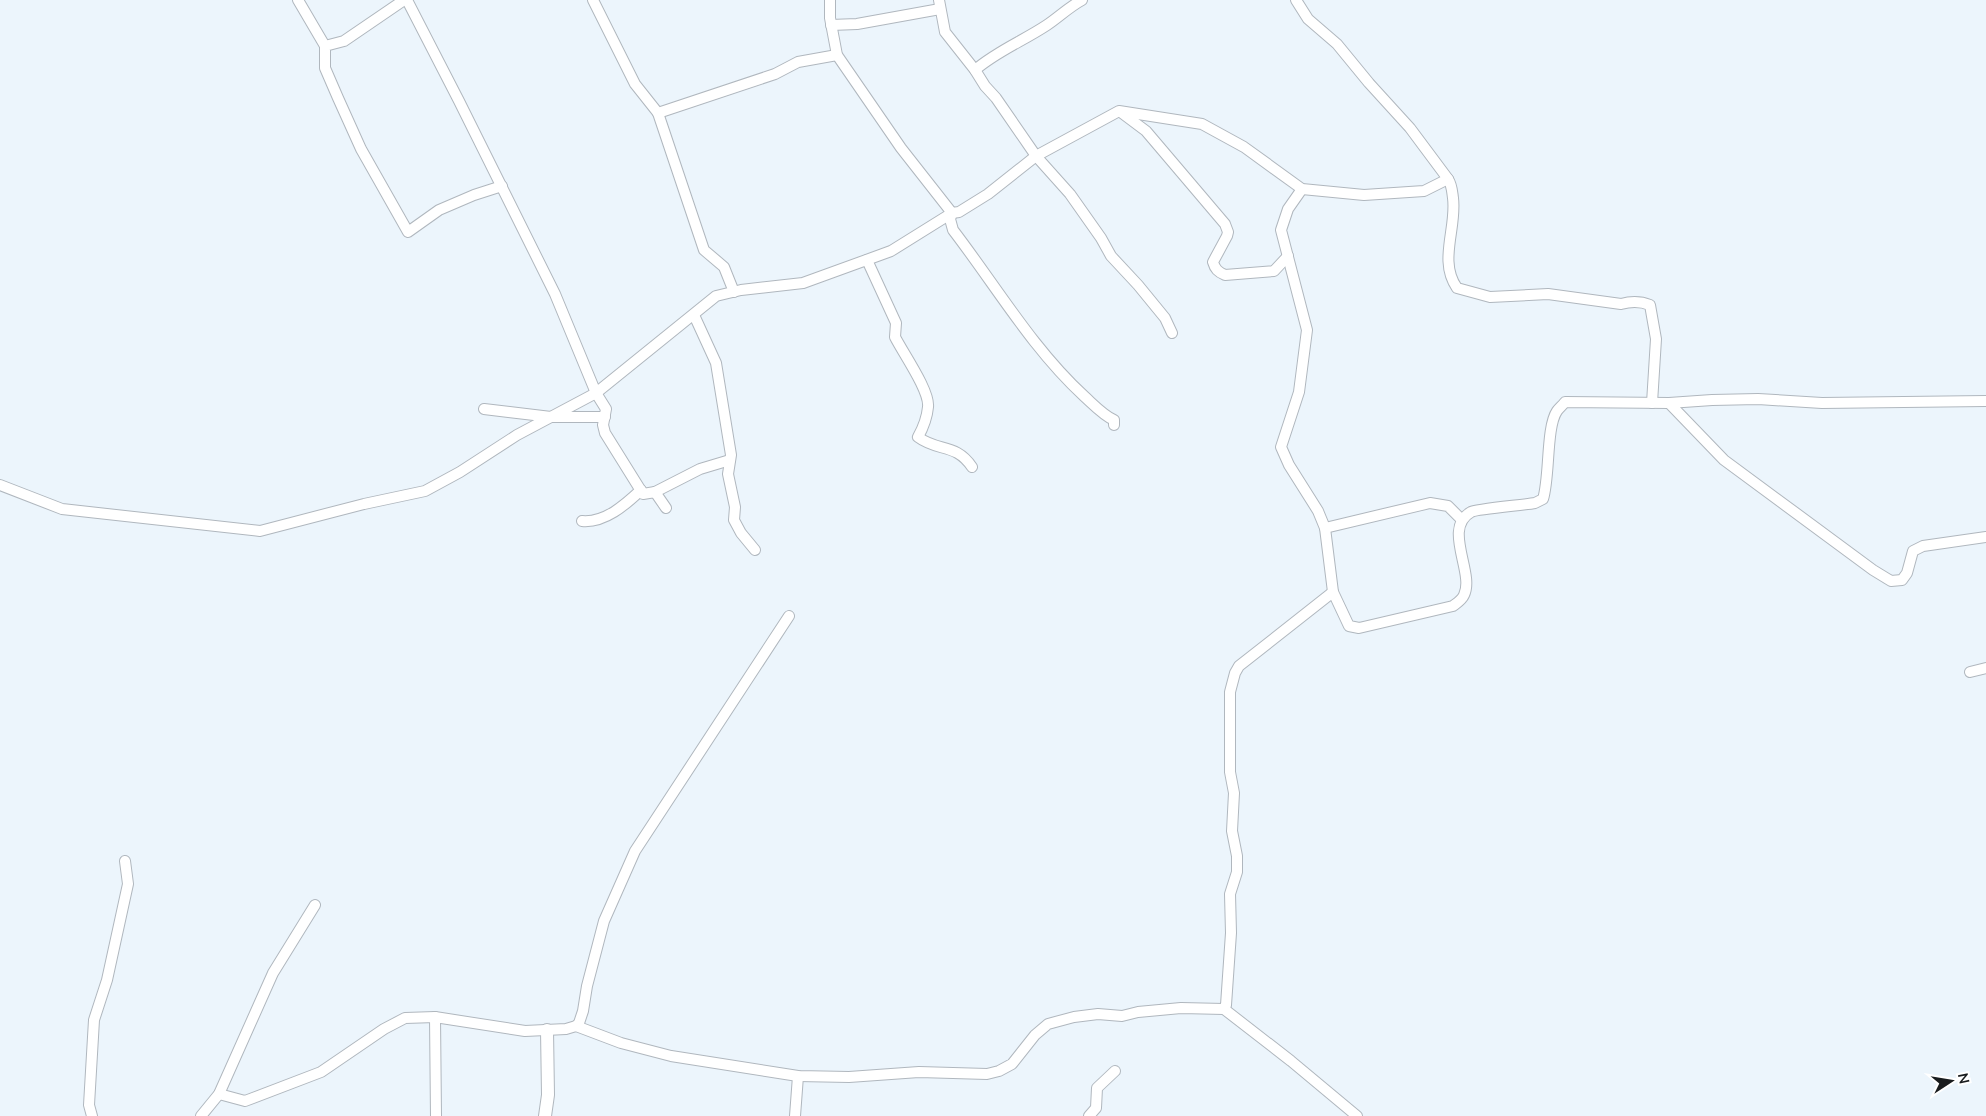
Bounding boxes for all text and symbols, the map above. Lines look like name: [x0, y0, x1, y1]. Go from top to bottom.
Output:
north arrow: [1926, 1056, 1976, 1106]
text: N: [1954, 1071, 1974, 1085]

